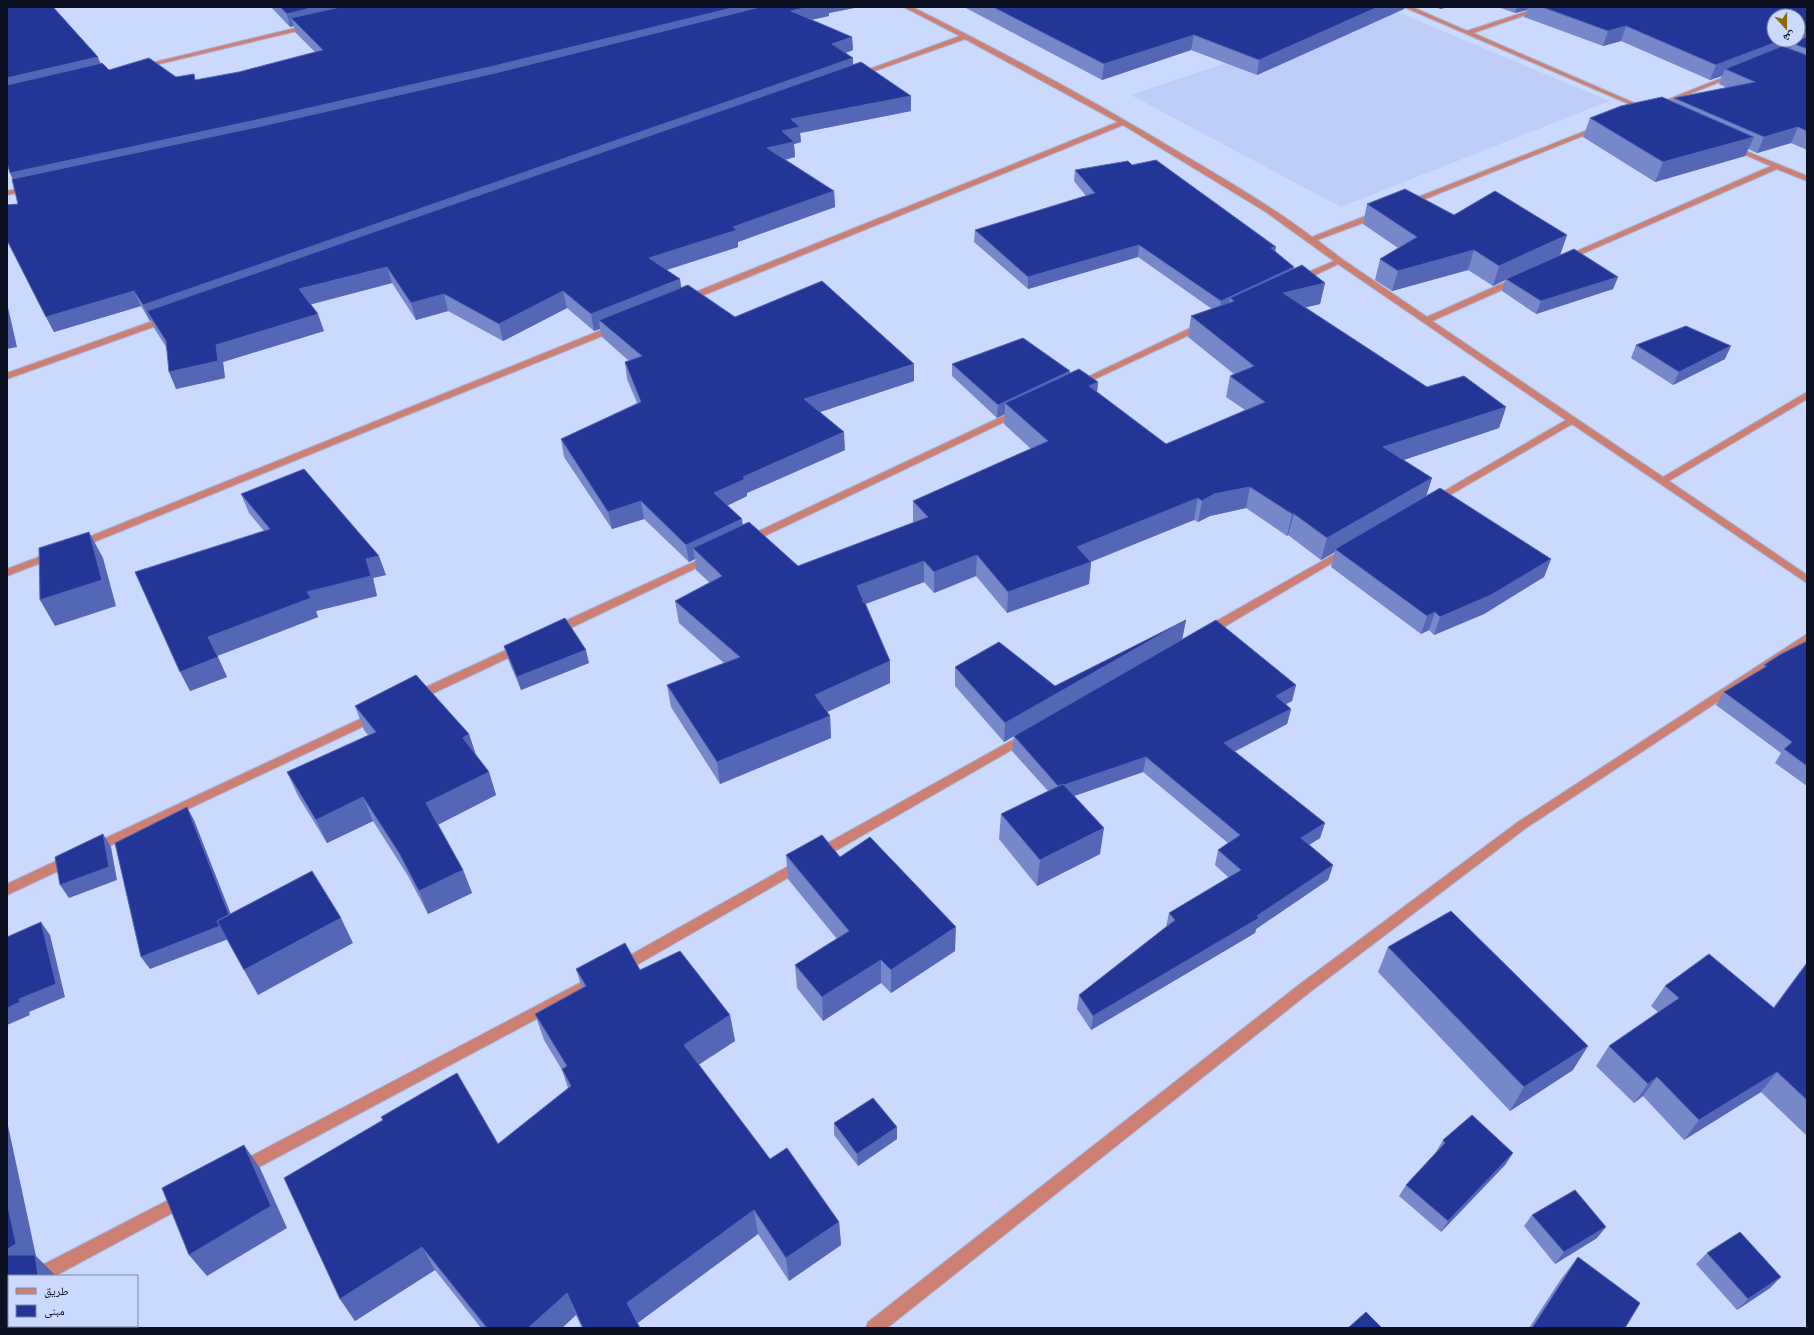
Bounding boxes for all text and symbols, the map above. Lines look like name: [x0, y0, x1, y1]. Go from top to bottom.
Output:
north arrow: [1766, 8, 1806, 48]
text: ش: [1781, 28, 1797, 45]
legend: [8, 1275, 138, 1327]
text: طريق: [44, 1284, 69, 1298]
text: مبنى: [44, 1304, 65, 1318]

